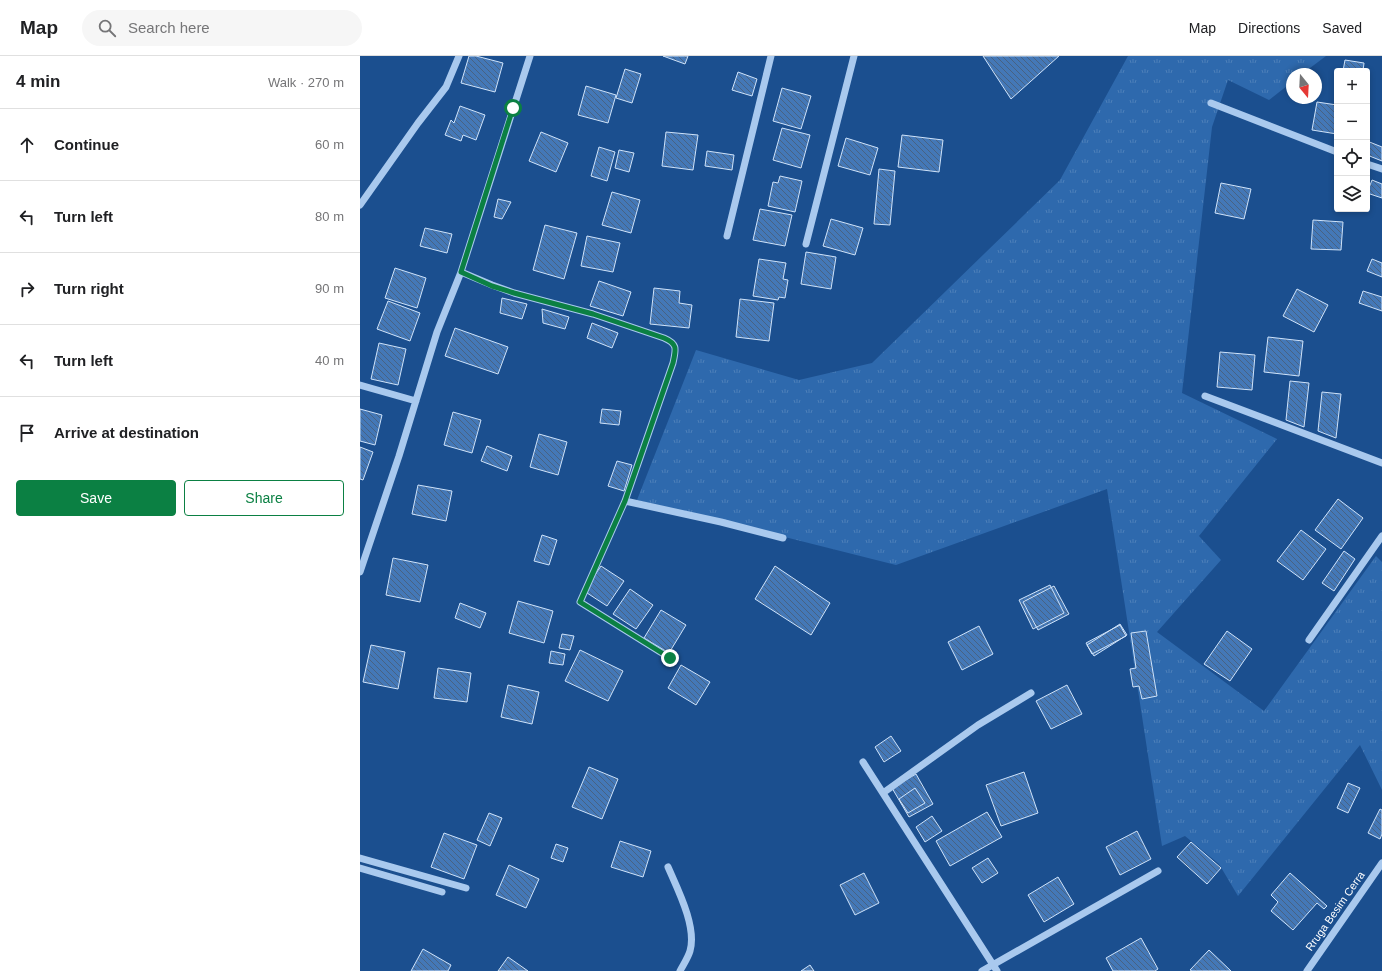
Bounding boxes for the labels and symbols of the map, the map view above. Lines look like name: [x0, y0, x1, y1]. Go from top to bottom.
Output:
north arrow: [1286, 68, 1322, 104]
route start: [504, 99, 522, 117]
route end: [661, 649, 679, 667]
street label: Rruga Besim Cerra: [1303, 868, 1367, 953]

